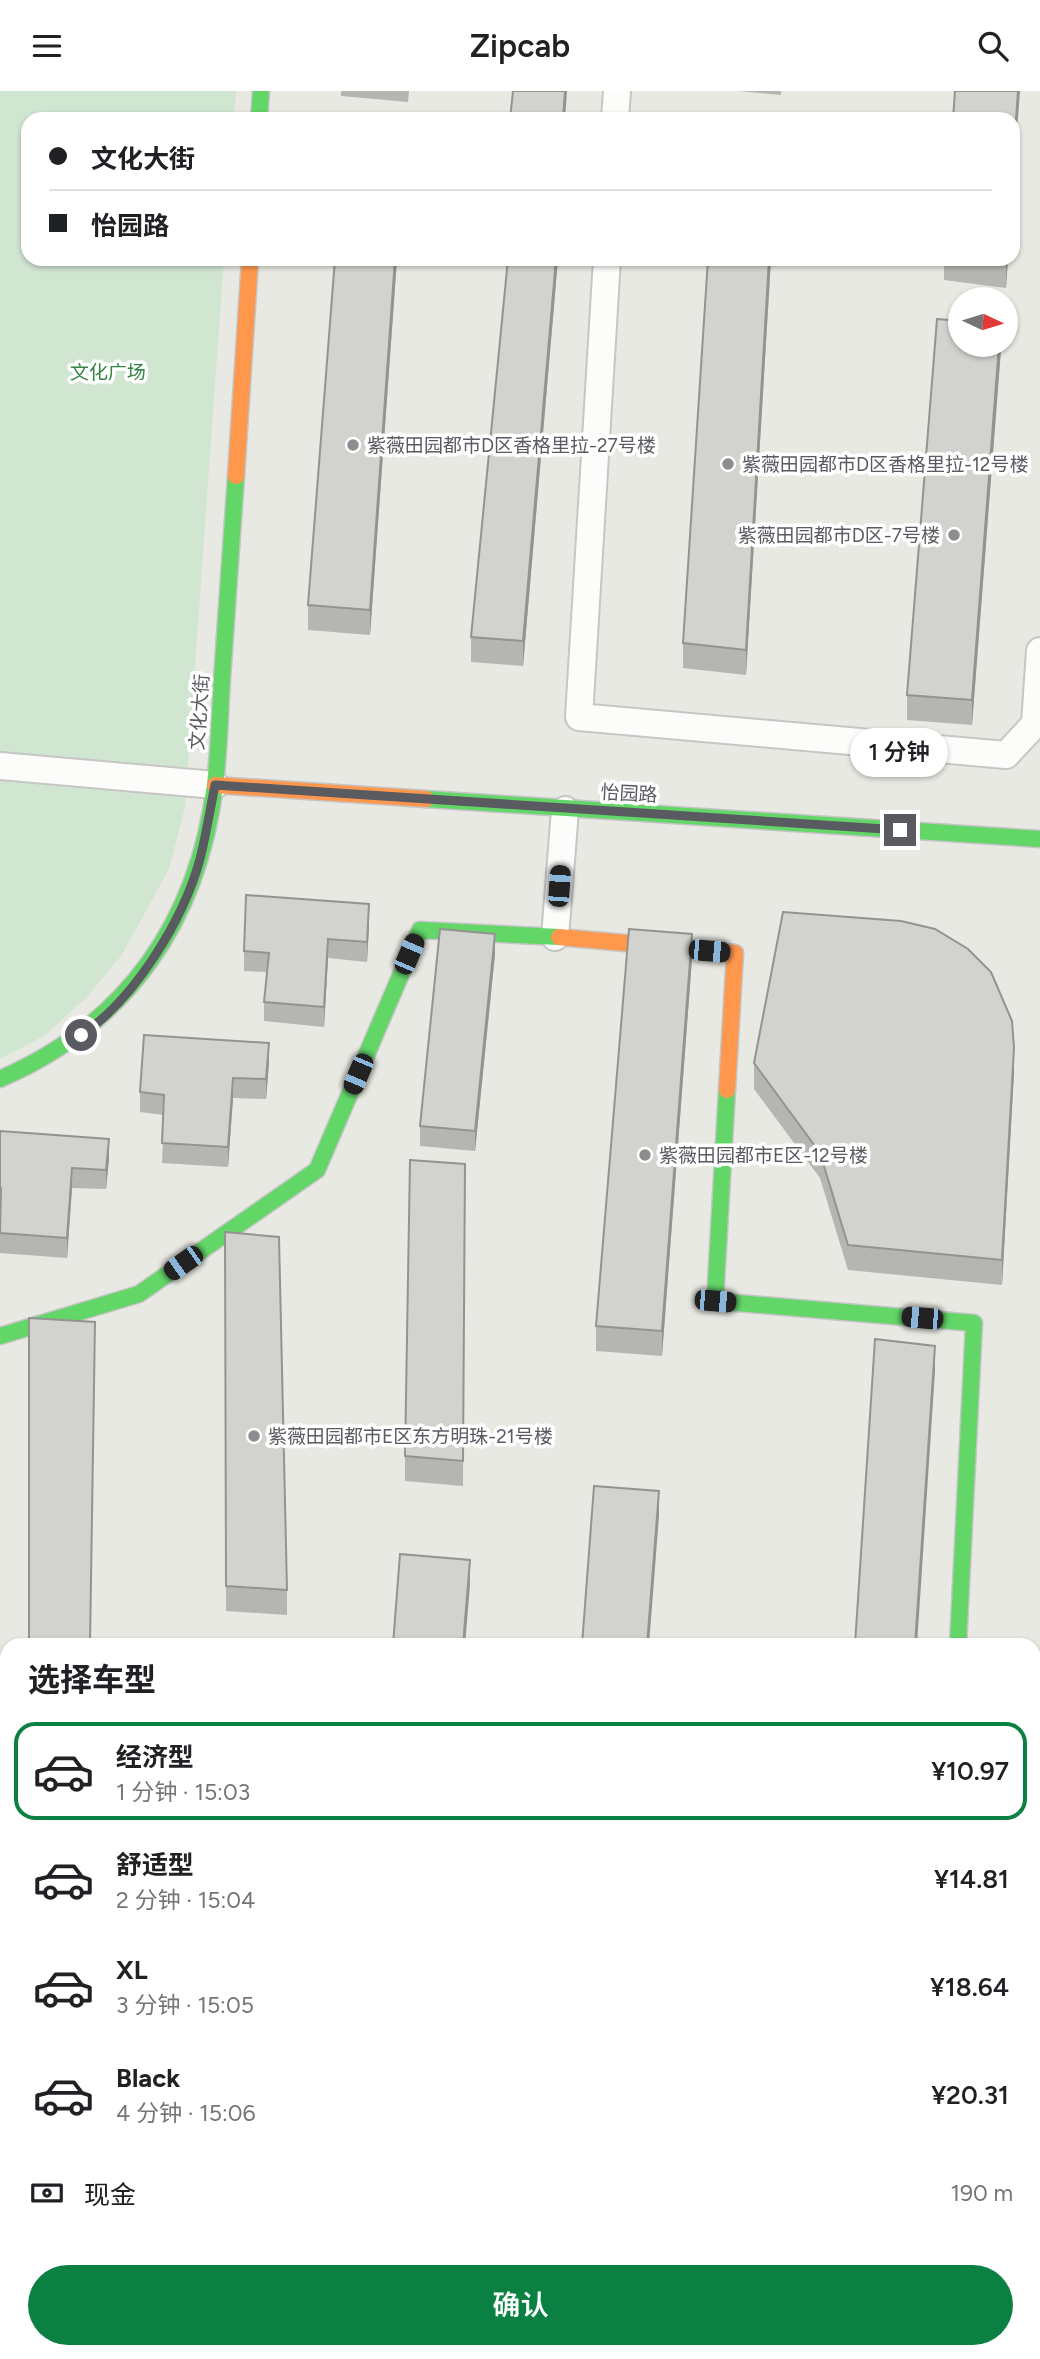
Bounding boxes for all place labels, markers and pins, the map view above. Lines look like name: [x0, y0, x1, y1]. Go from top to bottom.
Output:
place label: 紫薇田园都市D区香格里拉-27号楼: [367, 434, 656, 457]
marker: 紫薇田园都市D区香格里拉-27号楼: [345, 437, 361, 453]
place label: 紫薇田园都市D区香格里拉-12号楼: [742, 453, 1028, 476]
marker: 紫薇田园都市D区香格里拉-12号楼: [720, 456, 736, 472]
place label: 紫薇田园都市D区-7号楼: [738, 524, 940, 547]
marker: 紫薇田园都市D区-7号楼: [946, 527, 962, 543]
place label: 紫薇田园都市E区-12号楼: [659, 1144, 868, 1167]
marker: 紫薇田园都市E区-12号楼: [637, 1147, 653, 1163]
place label: 紫薇田园都市E区东方明珠-21号楼: [268, 1425, 553, 1448]
marker: 紫薇田园都市E区东方明珠-21号楼: [246, 1428, 262, 1444]

